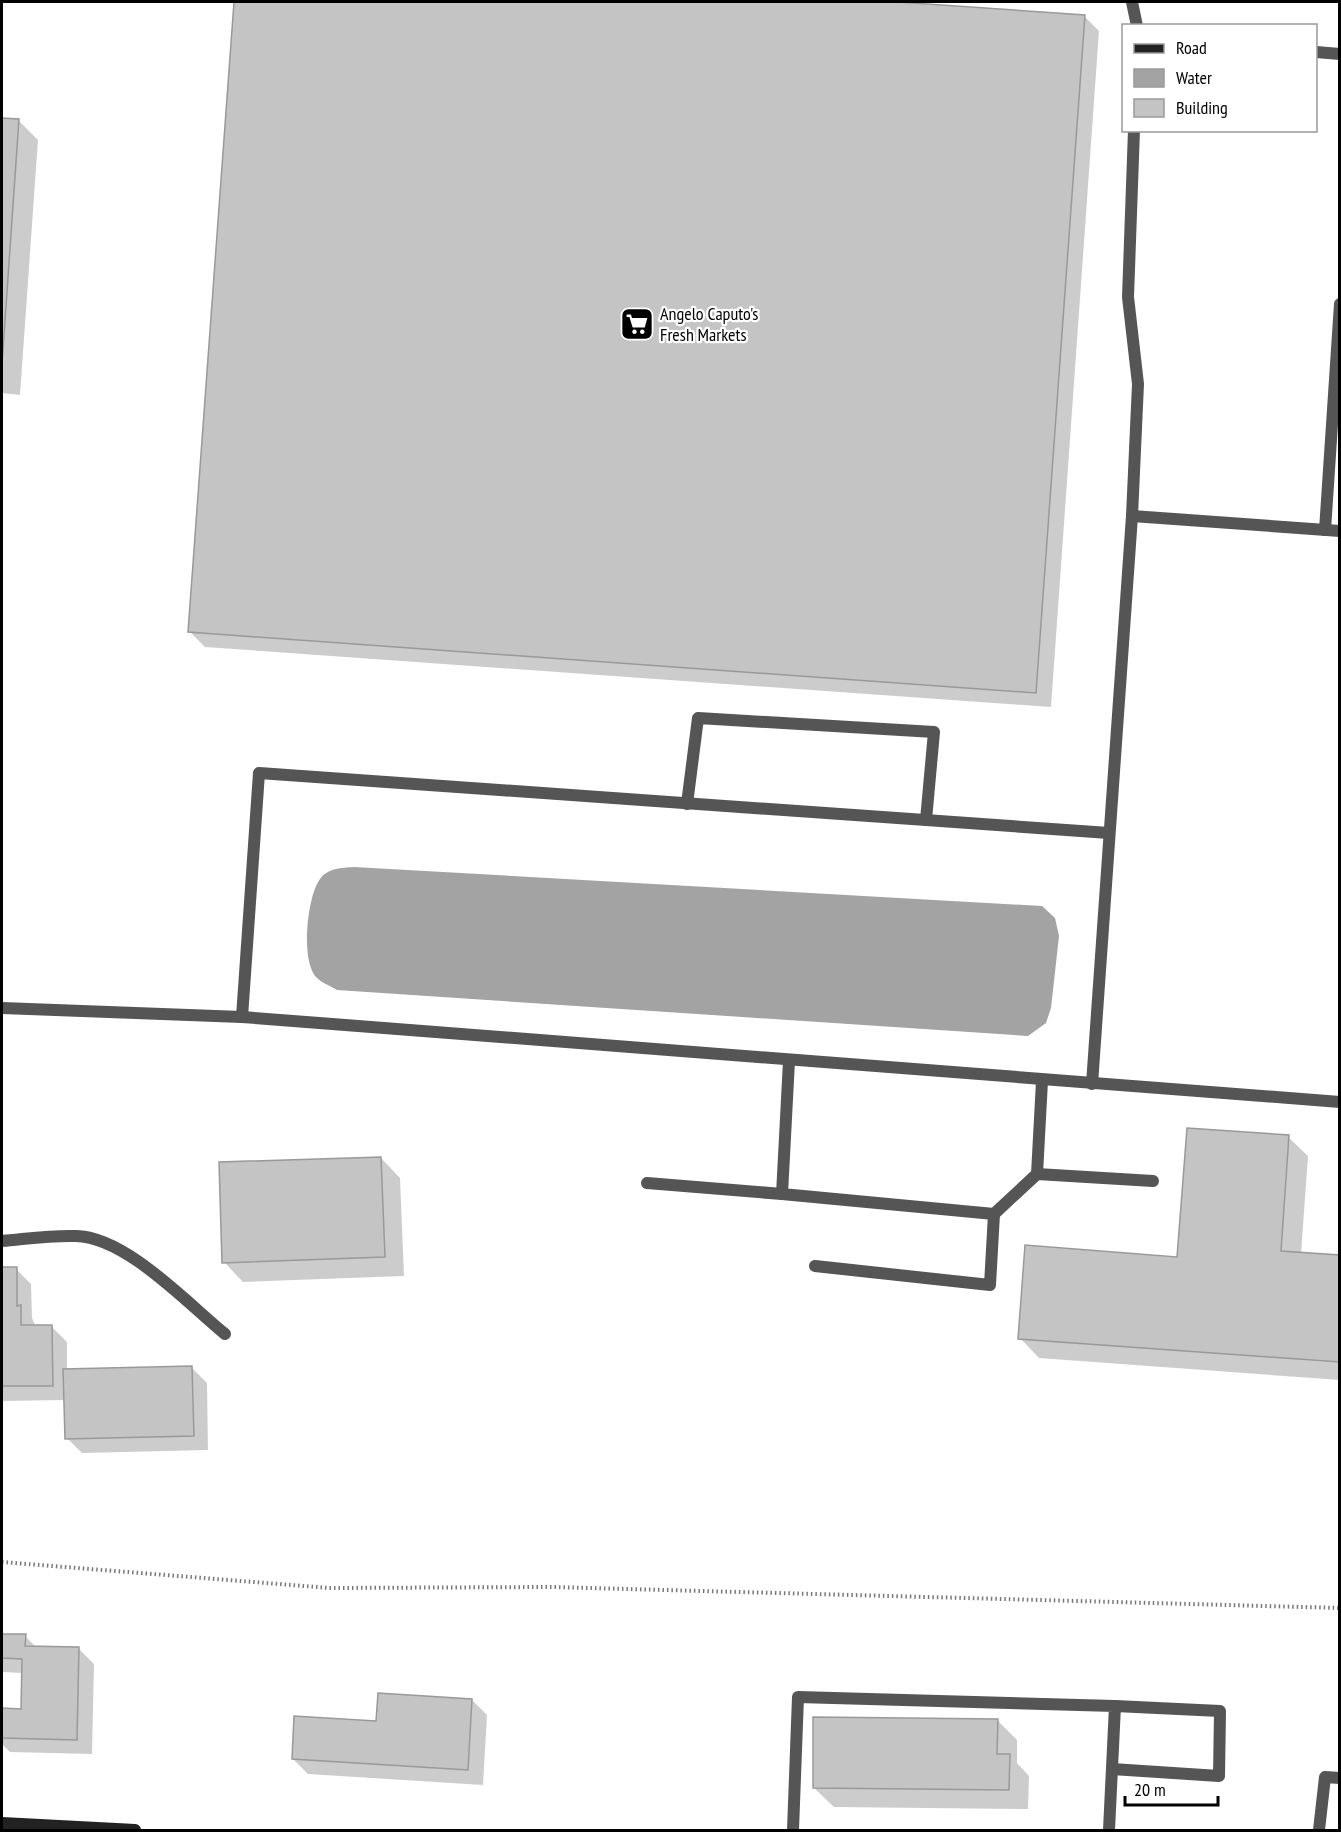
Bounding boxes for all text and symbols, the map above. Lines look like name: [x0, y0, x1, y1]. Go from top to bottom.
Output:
legend: [1122, 24, 1317, 132]
text: Road: [1176, 36, 1207, 59]
text: Water: [1176, 66, 1212, 89]
text: Building: [1176, 96, 1228, 119]
place label: Angelo Caputo's Fresh Markets: [660, 302, 758, 346]
supermarket icon: Angelo Caputo's Fresh Markets: [619, 306, 655, 342]
scale bar: [1125, 1769, 1218, 1807]
text: 20 m: [1134, 1778, 1166, 1801]

